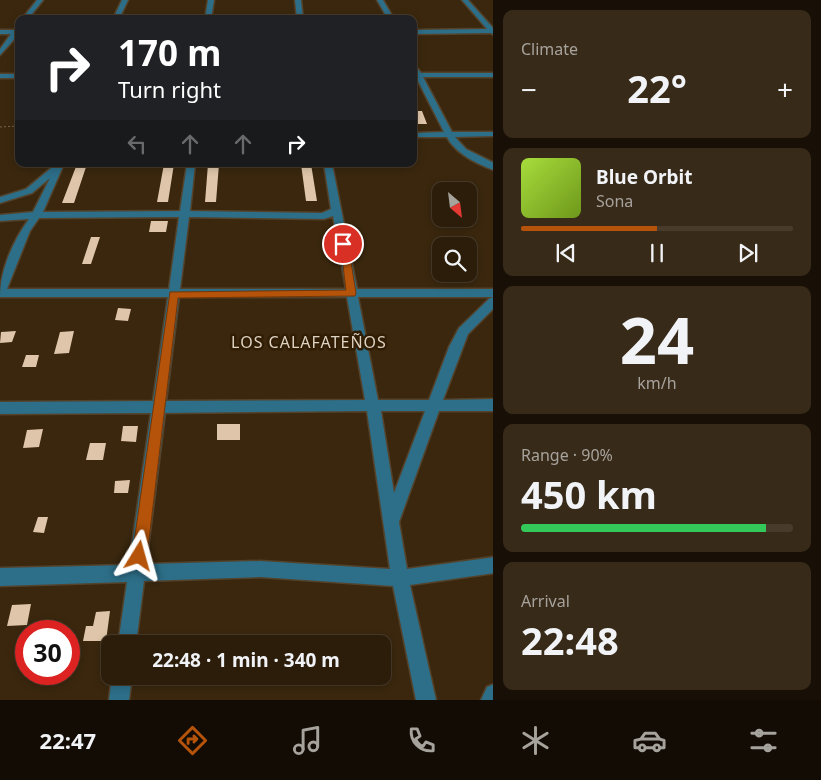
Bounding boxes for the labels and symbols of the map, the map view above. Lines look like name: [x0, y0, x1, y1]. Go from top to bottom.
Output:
north arrow: [432, 182, 478, 228]
pin: [322, 223, 364, 265]
district label: LOS CALAFATEÑOS: [231, 331, 387, 353]
position arrow: [112, 529, 164, 581]
speed limit sign: 30: [15, 620, 80, 685]

